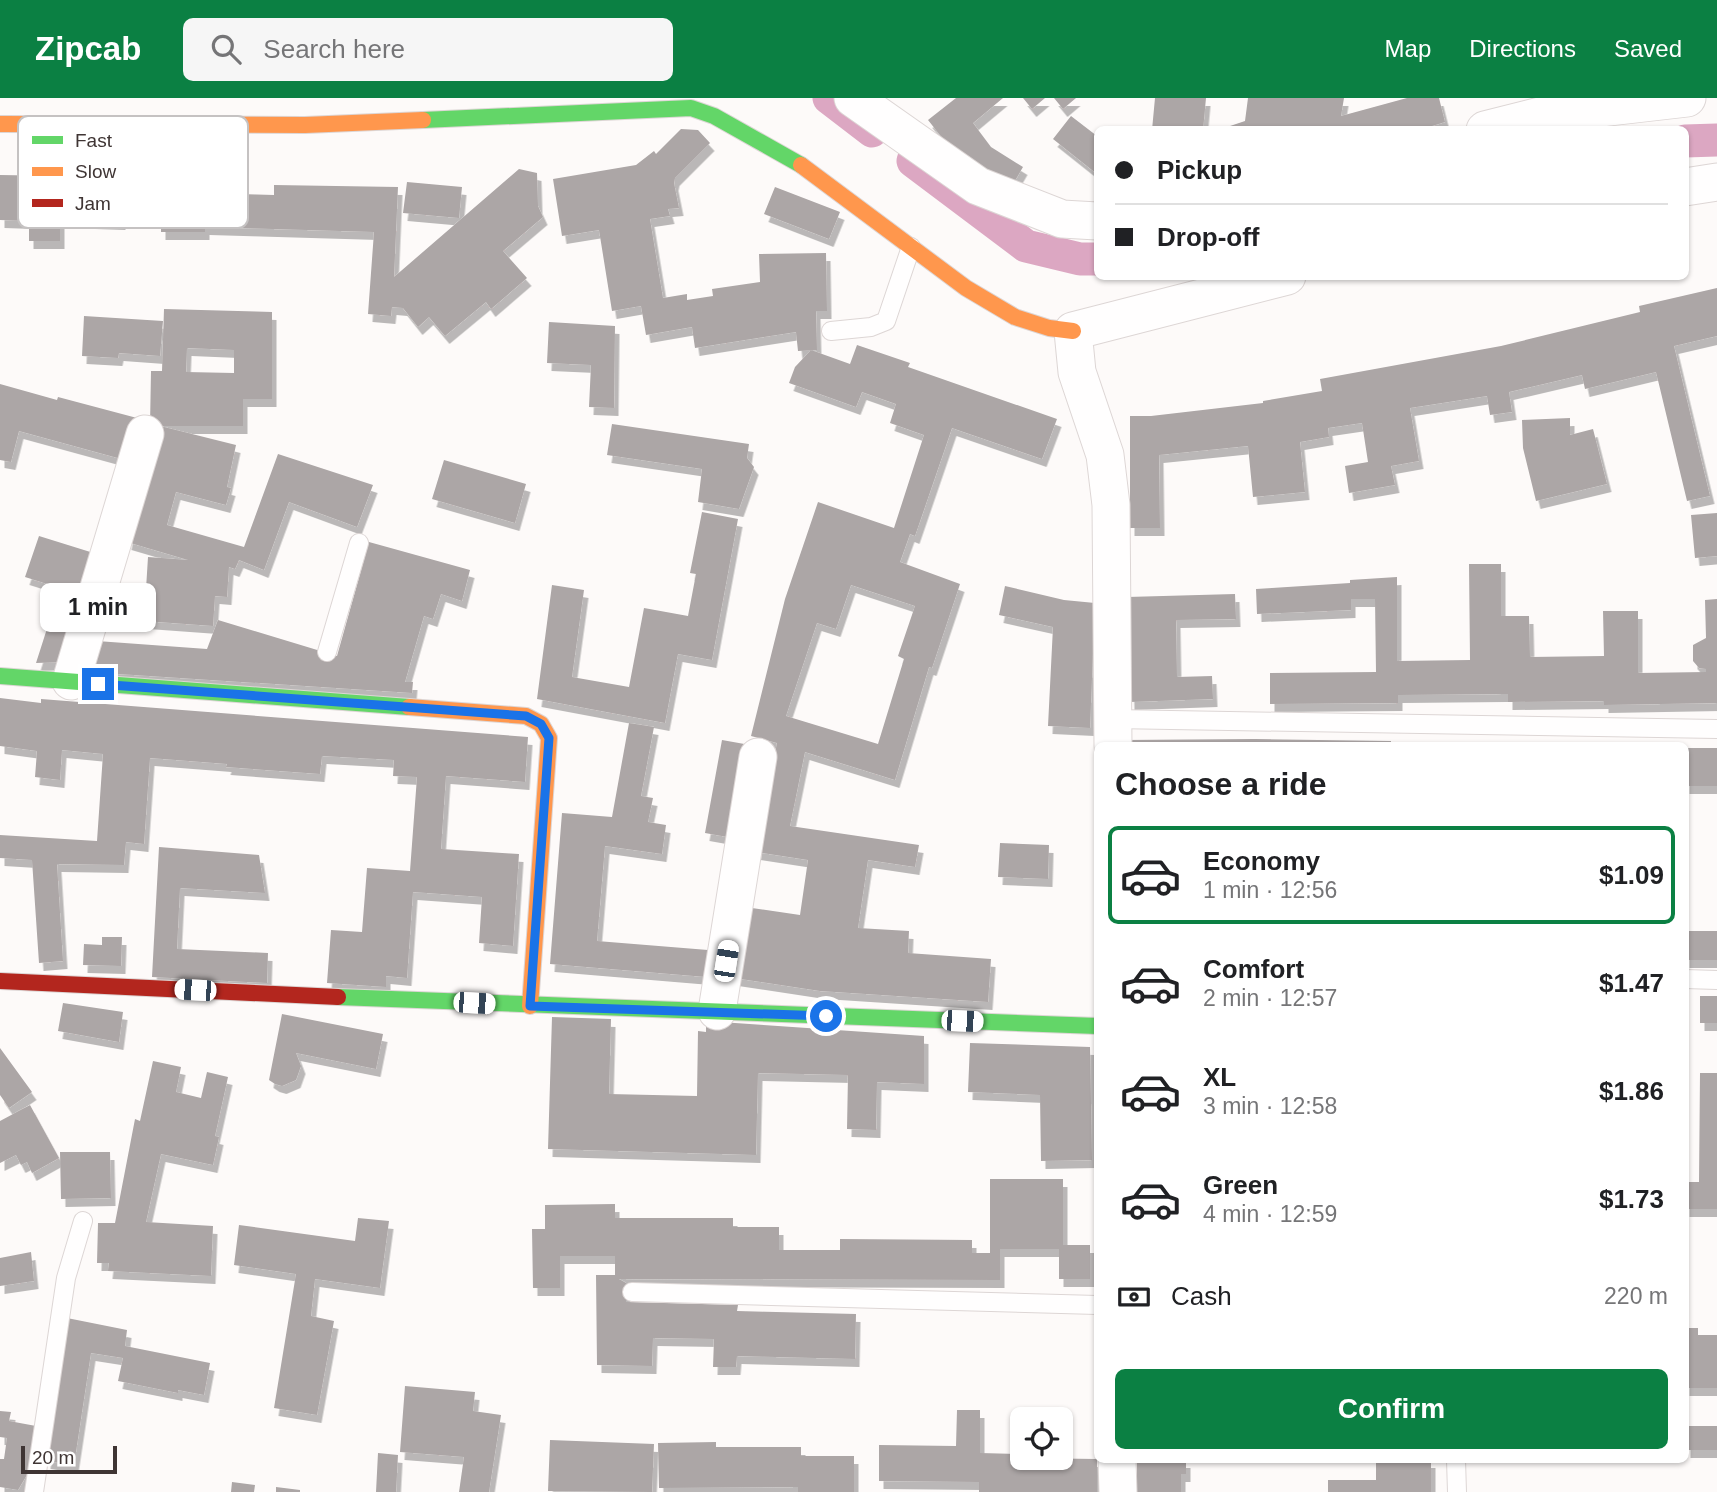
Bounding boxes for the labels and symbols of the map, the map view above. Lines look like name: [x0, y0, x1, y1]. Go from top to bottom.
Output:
legend: [18, 116, 248, 228]
text: Fast: [75, 130, 113, 151]
text: Slow: [75, 161, 116, 182]
text: Jam: [75, 193, 111, 214]
callout: 1 min: [40, 582, 156, 632]
route end: [82, 668, 114, 700]
car: [713, 939, 740, 983]
car: [174, 978, 217, 1002]
car: [453, 991, 496, 1015]
route start: [810, 1000, 842, 1032]
car: [941, 1010, 984, 1032]
scale bar: [21, 1443, 117, 1475]

